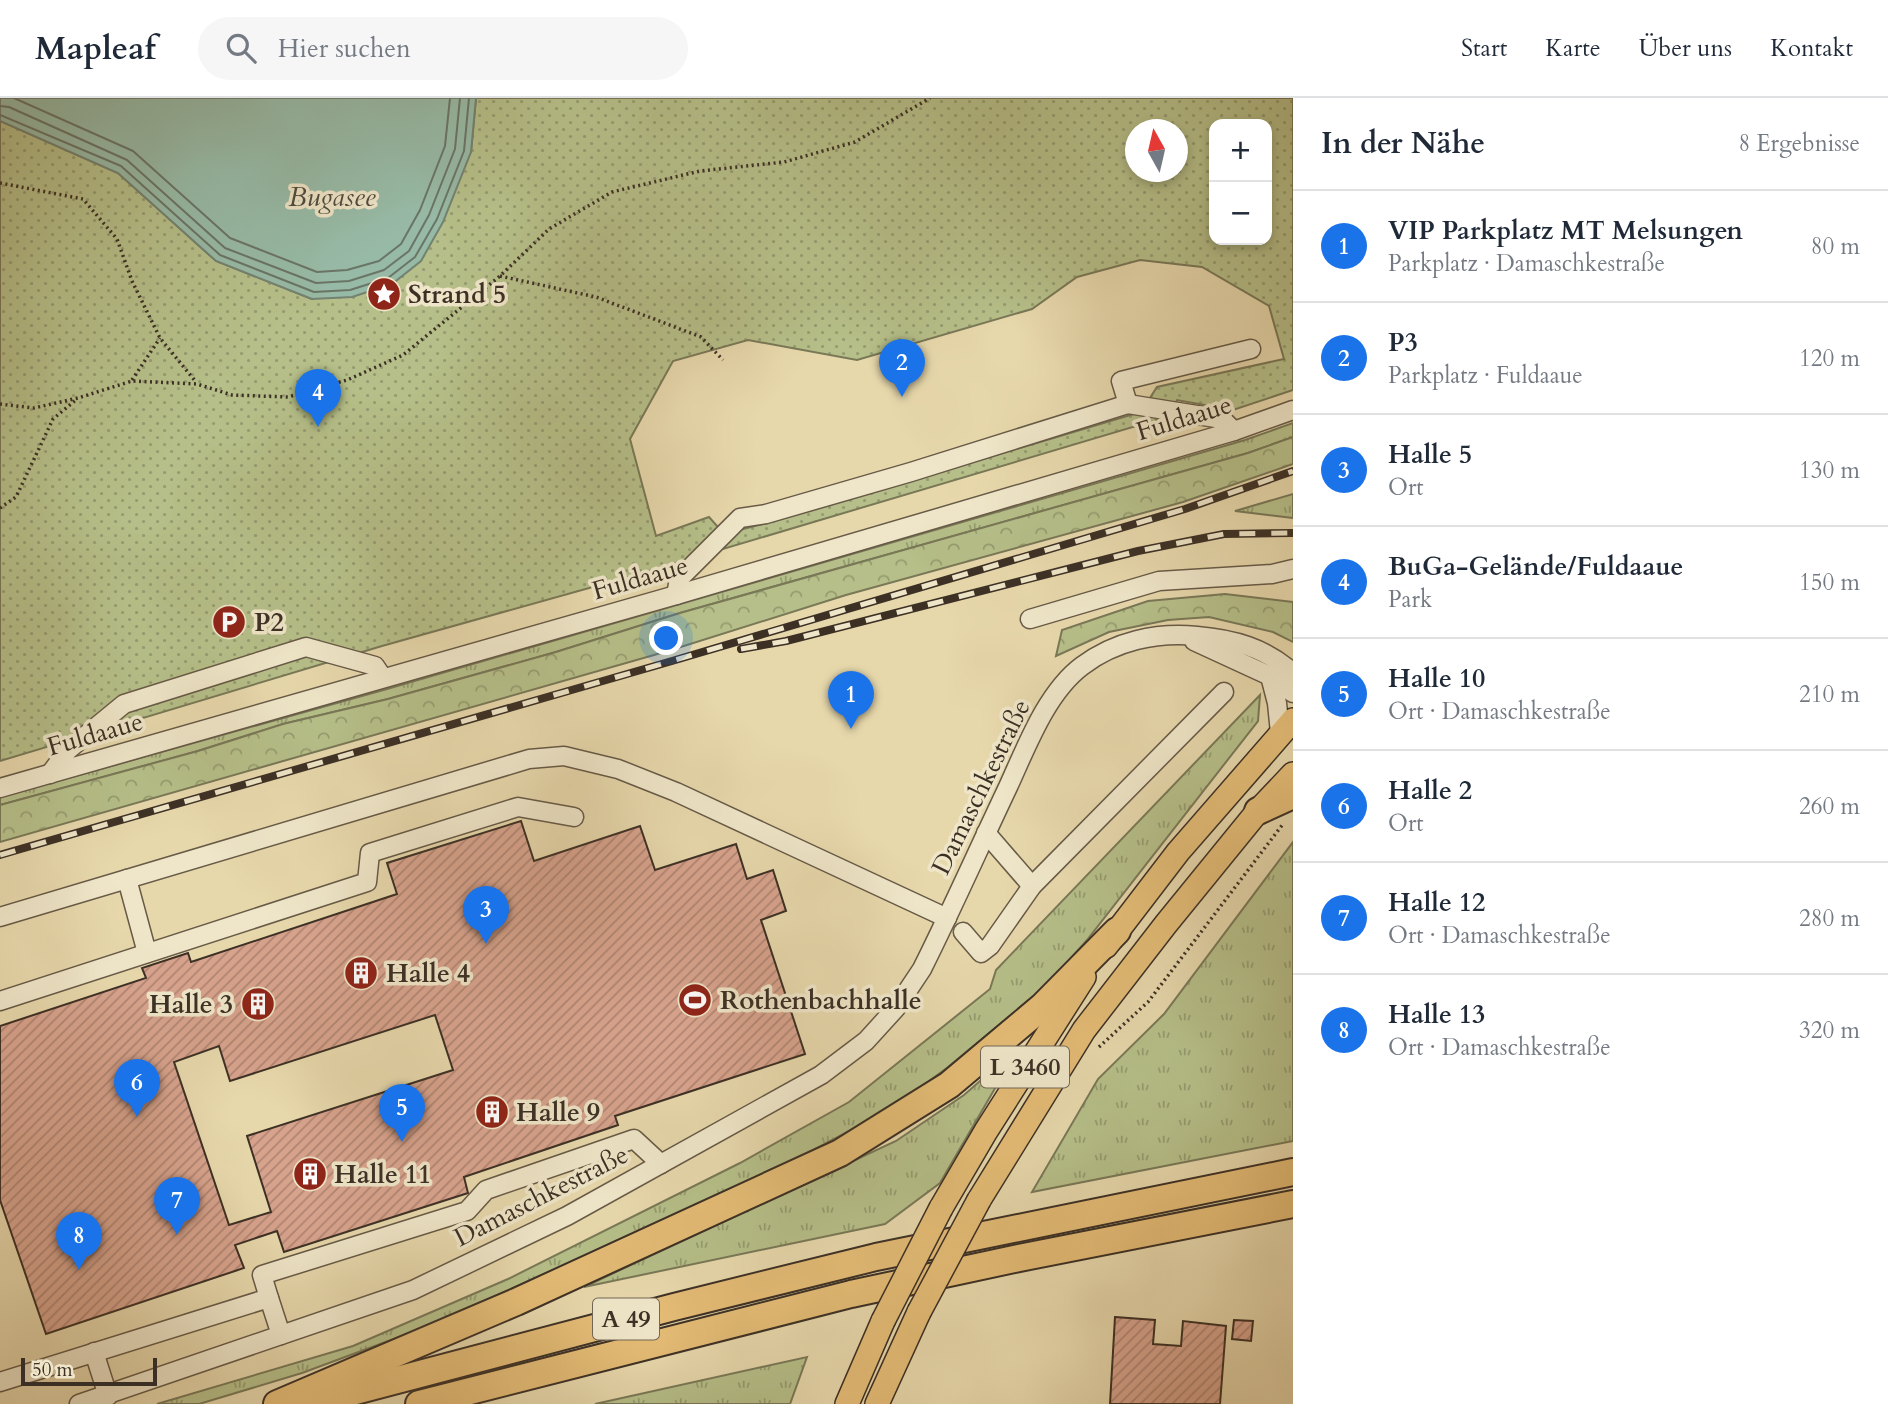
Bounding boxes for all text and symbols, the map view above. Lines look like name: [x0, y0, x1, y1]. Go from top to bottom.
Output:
search box: [198, 17, 688, 80]
text: Mapleaf: [35, 26, 156, 71]
icon: search: [222, 29, 260, 67]
text: Hier suchen: [278, 31, 411, 66]
text: Start: [1461, 32, 1507, 65]
text: Karte: [1545, 32, 1601, 65]
text: Über uns: [1639, 32, 1732, 65]
text: Kontakt: [1770, 32, 1853, 65]
north arrow: [1125, 119, 1188, 182]
map controls: [1209, 119, 1272, 245]
button: +: [1209, 119, 1272, 182]
text: In der Nähe: [1321, 123, 1485, 164]
text: 8 Ergebnisse: [1738, 128, 1860, 159]
water label: Bugasee: [288, 178, 376, 216]
button: −: [1209, 182, 1272, 245]
text: VIP Parkplatz MT Melsungen: [1388, 213, 1743, 248]
text: 1: [1338, 231, 1350, 262]
text: 80 m: [1811, 231, 1860, 262]
text: Parkplatz · Damaschkestraße: [1388, 248, 1665, 279]
place icon: Strand 5: [365, 275, 403, 313]
place label: Strand 5: [408, 277, 506, 312]
text: P3: [1388, 325, 1418, 360]
pin: 2: [879, 339, 925, 397]
text: 2: [1338, 343, 1350, 374]
text: 120 m: [1799, 343, 1860, 374]
text: Parkplatz · Fuldaaue: [1388, 360, 1583, 391]
pin: 4: [295, 369, 341, 427]
street label: Fuldaaue: [1132, 387, 1236, 449]
text: Halle 5: [1388, 437, 1472, 472]
text: 3: [1338, 455, 1350, 486]
text: 130 m: [1799, 455, 1860, 486]
text: Ort: [1388, 472, 1424, 503]
street label: Fuldaaue: [588, 548, 692, 608]
text: BuGa-Gelände/Fuldaaue: [1388, 549, 1683, 584]
text: 4: [1338, 567, 1350, 598]
text: 150 m: [1799, 567, 1860, 598]
text: Park: [1388, 584, 1432, 615]
parking icon: P2: [210, 603, 248, 641]
place label: P2: [254, 605, 284, 640]
your location: [649, 621, 683, 655]
text: Halle 10: [1388, 661, 1485, 696]
pin: 1: [828, 671, 874, 729]
text: 5: [1338, 679, 1350, 710]
text: 210 m: [1799, 679, 1860, 710]
street label: Damaschkestraße: [923, 693, 1039, 881]
text: Ort · Damaschkestraße: [1388, 696, 1611, 727]
street label: Fuldaaue: [43, 704, 147, 764]
text: Halle 2: [1388, 773, 1472, 808]
text: 6: [1338, 791, 1350, 822]
text: 260 m: [1799, 791, 1860, 822]
text: Ort: [1388, 808, 1424, 839]
text: Halle 12: [1388, 885, 1485, 920]
pin: 3: [463, 886, 509, 944]
text: 7: [1338, 903, 1350, 934]
text: 280 m: [1799, 903, 1860, 934]
text: Ort · Damaschkestraße: [1388, 920, 1611, 951]
building icon: Halle 4: [342, 954, 380, 992]
place label: Halle 4: [386, 956, 470, 991]
sports icon: Rothenbachhalle: [676, 981, 714, 1019]
place label: Rothenbachhalle: [720, 983, 922, 1018]
building icon: Halle 3: [239, 985, 277, 1023]
place label: Halle 3: [149, 987, 233, 1022]
text: Halle 13: [1388, 997, 1485, 1032]
text: 8: [1338, 1015, 1350, 1046]
text: 320 m: [1799, 1015, 1860, 1046]
text: Ort · Damaschkestraße: [1388, 1032, 1611, 1063]
road number: L 3460: [981, 1046, 1069, 1087]
pin: 6: [114, 1059, 160, 1117]
pin: 5: [379, 1084, 425, 1142]
building icon: Halle 9: [473, 1093, 511, 1131]
place label: Halle 9: [516, 1095, 600, 1130]
street label: Damaschkestraße: [448, 1137, 634, 1255]
building icon: Halle 11: [291, 1155, 329, 1193]
place label: Halle 11: [334, 1157, 431, 1192]
pin: 7: [154, 1177, 200, 1235]
pin: 8: [56, 1212, 102, 1270]
road number: A 49: [593, 1298, 659, 1339]
scale bar: [21, 1355, 158, 1387]
text: 50 m: [32, 1357, 73, 1383]

